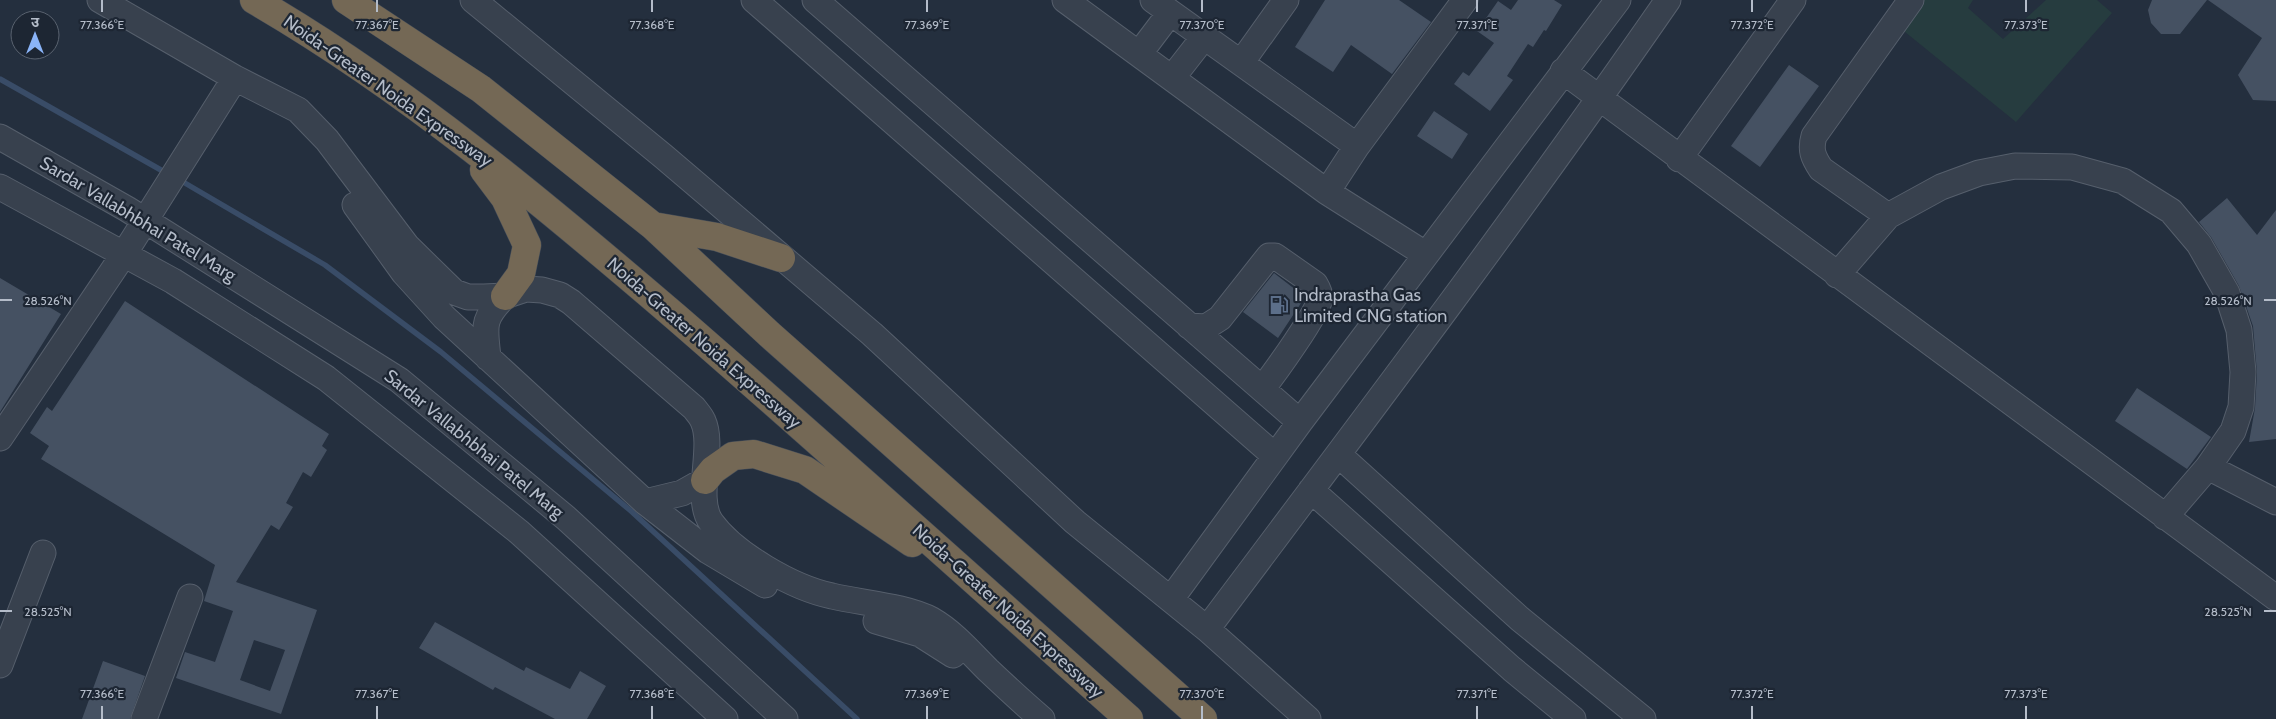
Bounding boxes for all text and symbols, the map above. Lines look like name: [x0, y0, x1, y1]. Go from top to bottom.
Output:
north arrow: [10, 10, 60, 60]
street label: Noida-Greater Noida Expressway: [279, 10, 497, 172]
text: उ: [31, 13, 40, 31]
text: 77.366°E: [80, 17, 124, 32]
text: 77.367°E: [355, 17, 399, 32]
text: 77.368°E: [630, 17, 675, 32]
text: 77.369°E: [905, 17, 950, 32]
text: 77.370°E: [1179, 17, 1225, 32]
text: 77.371°E: [1457, 17, 1498, 32]
text: 77.372°E: [1730, 17, 1774, 32]
text: 77.373°E: [2004, 17, 2048, 32]
street label: Sardar Vallabhbhai Patel Marg: [36, 152, 241, 287]
street label: Noida-Greater Noida Expressway: [603, 253, 805, 433]
place label: Indraprastha Gas Limited CNG station: [1294, 284, 1447, 327]
text: 28.526°N: [24, 293, 72, 308]
text: 28.526°N: [2204, 293, 2252, 308]
fuel station icon: Indraprastha Gas Limited CNG station: [1268, 294, 1290, 316]
street label: Sardar Vallabhbhai Patel Marg: [380, 365, 569, 524]
street label: Noida-Greater Noida Expressway: [908, 519, 1108, 703]
text: 28.525°N: [24, 604, 72, 619]
text: 28.525°N: [2204, 604, 2252, 619]
text: 77.366°E: [80, 686, 124, 701]
text: 77.367°E: [355, 686, 399, 701]
text: 77.368°E: [630, 686, 675, 701]
text: 77.369°E: [905, 686, 950, 701]
text: 77.370°E: [1179, 686, 1225, 701]
text: 77.371°E: [1457, 686, 1498, 701]
text: 77.372°E: [1730, 686, 1774, 701]
text: 77.373°E: [2004, 686, 2048, 701]

